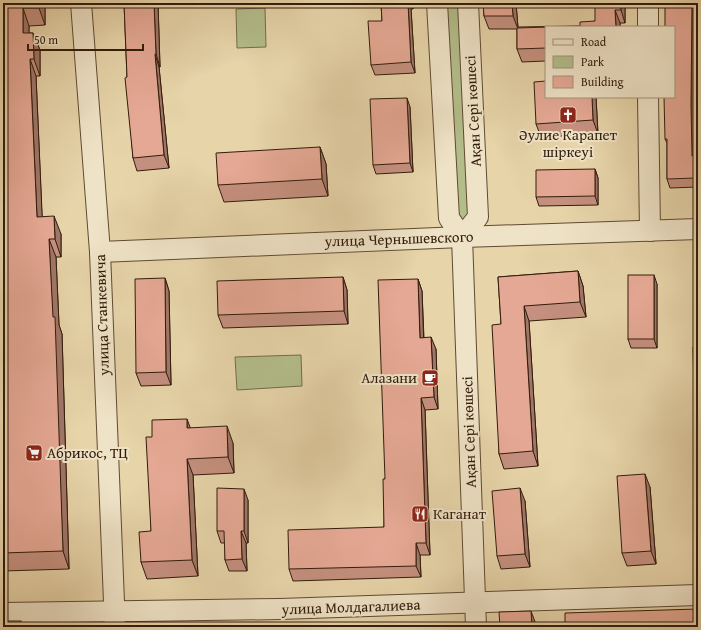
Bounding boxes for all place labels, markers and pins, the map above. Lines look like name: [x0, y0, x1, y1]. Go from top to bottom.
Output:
church icon: Әулие Карапет шіркеуі: [558, 105, 578, 125]
place label: Әулие Карапет шіркеуі: [519, 124, 618, 162]
place label: Алазани: [361, 367, 417, 388]
cafe icon: Алазани: [420, 368, 440, 388]
place label: Абрикос, ТЦ: [47, 442, 128, 463]
supermarket icon: Абрикос, ТЦ: [24, 443, 44, 463]
place label: Каганат: [433, 503, 487, 524]
restaurant icon: Каганат: [410, 504, 430, 524]

